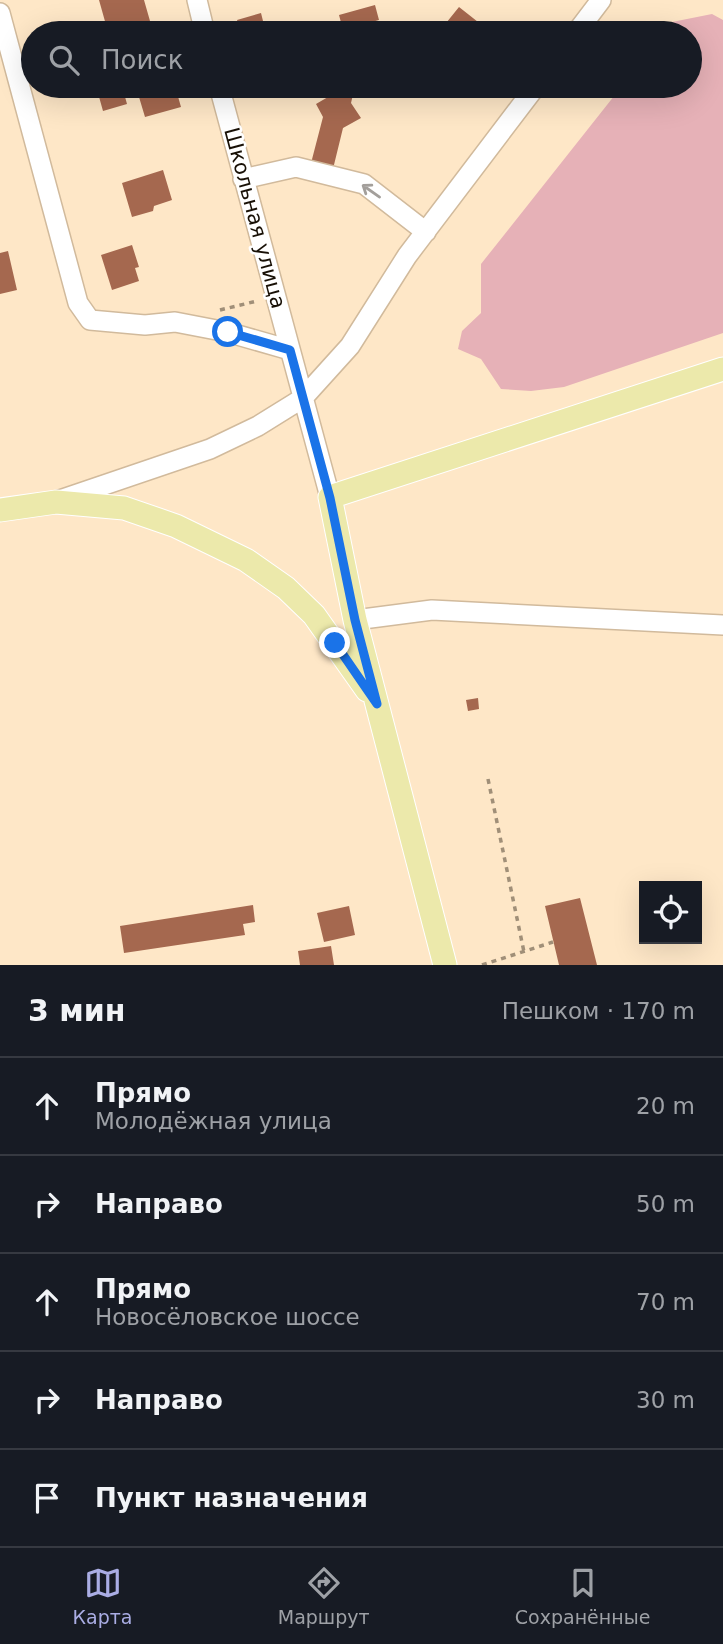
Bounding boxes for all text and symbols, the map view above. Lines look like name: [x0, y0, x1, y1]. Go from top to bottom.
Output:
search box: [21, 21, 702, 98]
icon: search: [45, 41, 83, 79]
text: Поиск: [101, 45, 183, 75]
street label: Школьная улица: [219, 125, 291, 311]
one-way arrow: [362, 184, 381, 198]
route start: [212, 316, 243, 347]
route end: [319, 627, 350, 658]
map controls: [639, 881, 702, 944]
button: locate: [639, 881, 702, 944]
text: 3 мин: [28, 993, 126, 1028]
text: Пешком · 170 m: [502, 998, 695, 1024]
text: Прямо: [95, 1078, 191, 1108]
icon: ahead: [28, 1087, 66, 1125]
text: 20 m: [636, 1093, 695, 1119]
text: Молодёжная улица: [95, 1108, 332, 1134]
icon: right: [28, 1185, 66, 1223]
text: Направо: [95, 1189, 223, 1219]
text: 50 m: [636, 1191, 695, 1217]
text: Прямо: [95, 1274, 191, 1304]
icon: ahead: [28, 1283, 66, 1321]
text: 70 m: [636, 1289, 695, 1315]
text: Новосёловское шоссе: [95, 1304, 360, 1330]
icon: right: [28, 1381, 66, 1419]
text: Направо: [95, 1385, 223, 1415]
text: 30 m: [636, 1387, 695, 1413]
icon: arrive: [28, 1479, 66, 1517]
text: Пункт назначения: [95, 1483, 368, 1513]
tab: Карта: [73, 1564, 133, 1628]
tab: Маршрут: [278, 1564, 370, 1628]
tab: Сохранённые: [515, 1564, 650, 1628]

